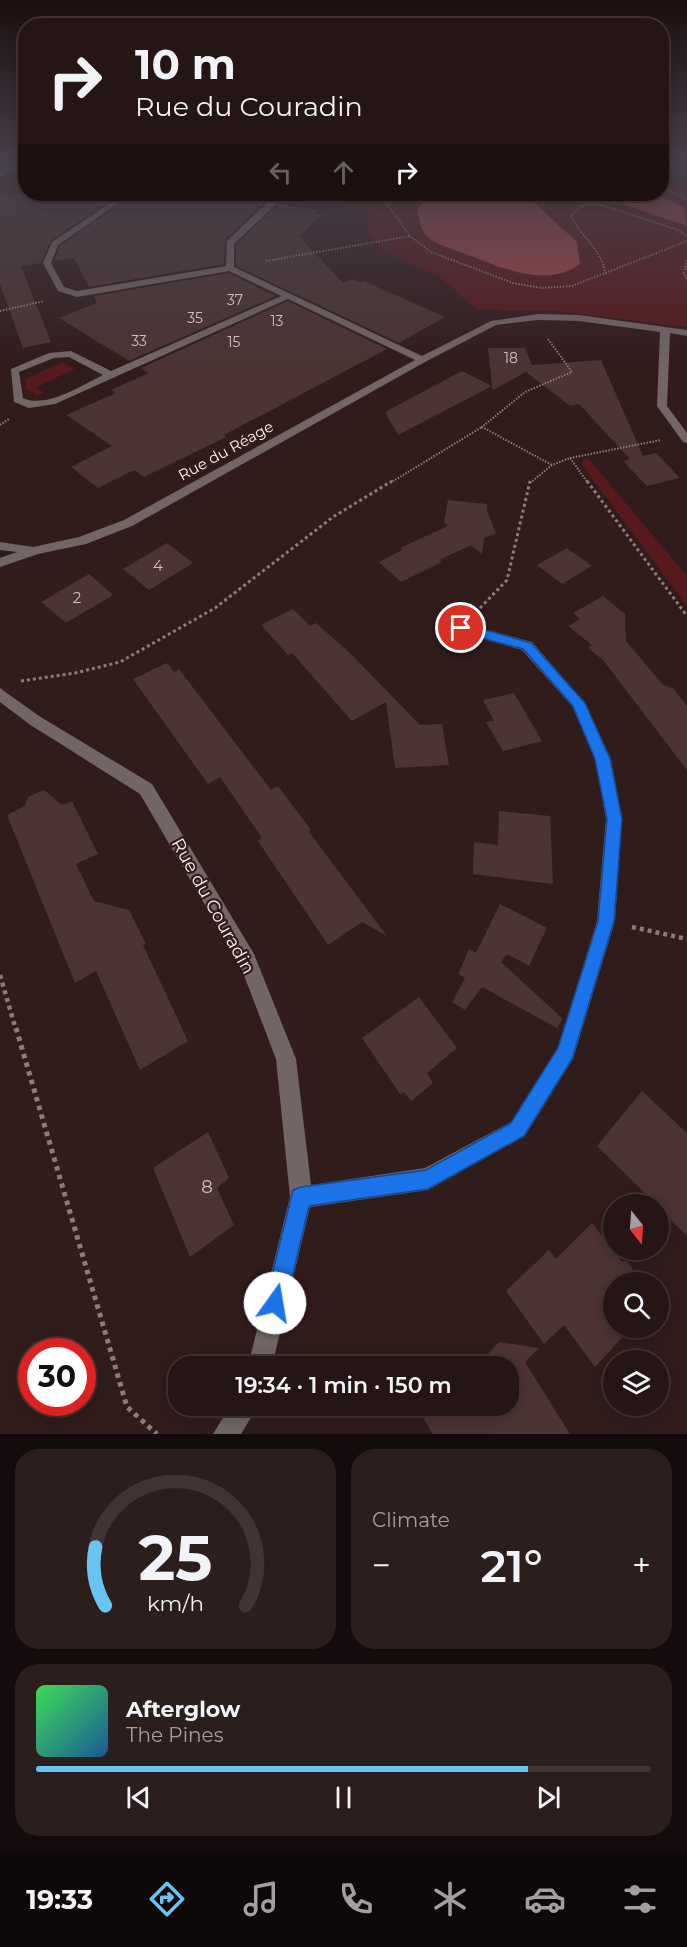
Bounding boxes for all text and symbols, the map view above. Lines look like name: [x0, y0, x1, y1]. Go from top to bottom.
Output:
text: 10 m: [135, 38, 236, 90]
icon: right: [36, 42, 114, 120]
text: Rue du Couradin: [135, 90, 363, 123]
icon: left: [264, 156, 297, 189]
icon: ahead: [327, 156, 360, 189]
icon: right: [390, 156, 423, 189]
house number: 37: [227, 291, 243, 309]
house number: 35: [187, 309, 203, 327]
house number: 13: [271, 312, 284, 330]
house number: 33: [131, 332, 147, 350]
house number: 15: [228, 333, 241, 351]
house number: 18: [504, 349, 518, 367]
street label: Rue du Réage: [175, 417, 277, 485]
house number: 4: [153, 556, 163, 575]
house number: 2: [73, 588, 81, 607]
pin: [435, 602, 486, 653]
icon: arrive: [444, 611, 477, 644]
street label: Rue du Couradin: [167, 834, 259, 978]
house number: 8: [201, 1176, 213, 1198]
north arrow: [603, 1194, 669, 1260]
map controls: [603, 1194, 669, 1416]
position arrow: [243, 1271, 307, 1335]
button: search: [603, 1272, 669, 1338]
speed limit sign: 30: [18, 1338, 96, 1416]
button: layers: [603, 1350, 669, 1416]
text: 19:34 · 1 min · 150 m: [235, 1372, 452, 1399]
text: Climate: [372, 1508, 450, 1532]
text: 25: [139, 1520, 212, 1596]
text: 21°: [480, 1538, 543, 1593]
text: −: [372, 1545, 391, 1585]
text: +: [632, 1545, 651, 1585]
text: km/h: [147, 1590, 204, 1616]
text: Afterglow: [126, 1696, 240, 1723]
text: The Pines: [126, 1723, 223, 1747]
icon: previous: [122, 1781, 155, 1814]
icon: pause: [327, 1781, 360, 1814]
icon: next: [532, 1781, 565, 1814]
icon: directions: [146, 1878, 188, 1920]
icon: music: [240, 1878, 282, 1920]
icon: phone: [335, 1878, 377, 1920]
icon: climate: [429, 1878, 471, 1920]
icon: car: [524, 1878, 566, 1920]
icon: filters: [619, 1878, 661, 1920]
text: 19:33: [26, 1883, 93, 1916]

